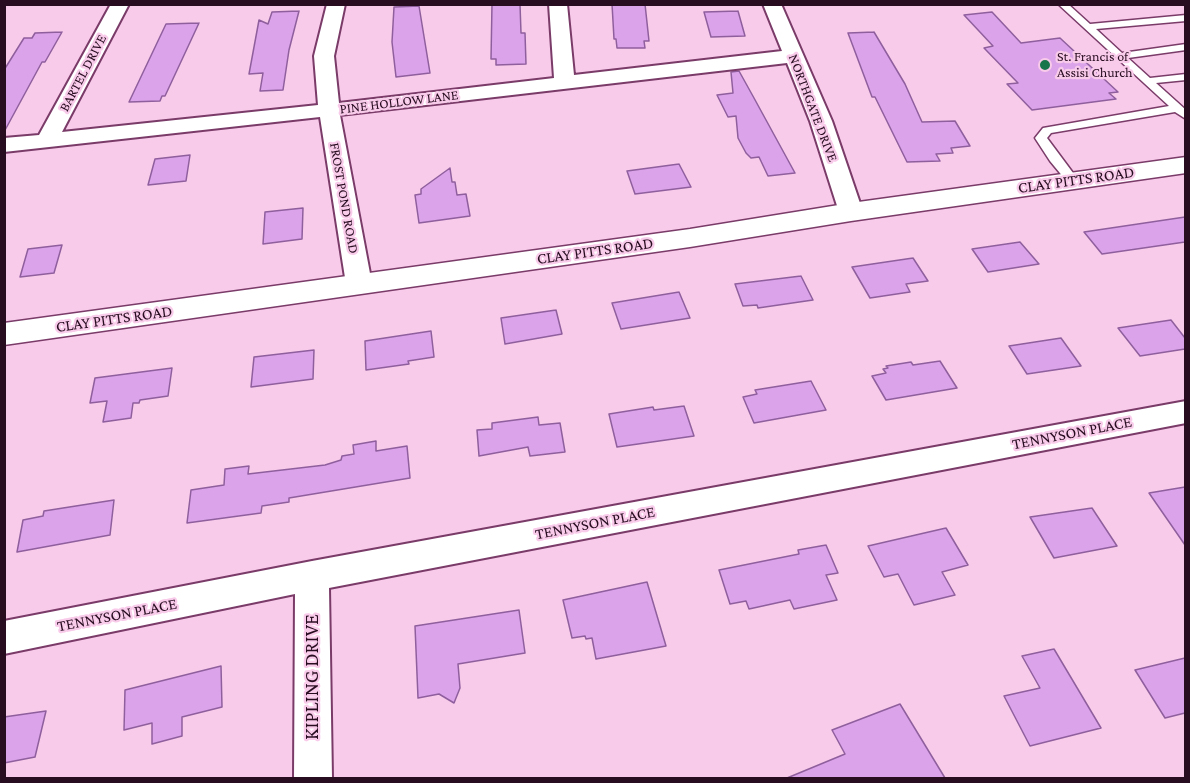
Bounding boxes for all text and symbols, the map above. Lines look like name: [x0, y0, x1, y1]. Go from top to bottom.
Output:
street label: BARTEL DRIVE: [56, 32, 110, 114]
place label: St. Francis of Assisi Church: [1057, 49, 1133, 82]
street label: NORTHGATE DRIVE: [785, 52, 841, 164]
marker: St. Francis of Assisi Church: [1038, 58, 1052, 72]
street label: PINE HOLLOW LANE: [339, 86, 459, 118]
street label: FROST POND ROAD: [326, 141, 362, 255]
street label: CLAY PITTS ROAD: [1017, 162, 1135, 198]
street label: CLAY PITTS ROAD: [536, 233, 654, 269]
street label: CLAY PITTS ROAD: [55, 301, 173, 337]
street label: TENNYSON PLACE: [1011, 412, 1133, 454]
street label: TENNYSON PLACE: [534, 502, 656, 544]
street label: TENNYSON PLACE: [56, 594, 178, 636]
street label: KIPLING DRIVE: [300, 614, 324, 740]

